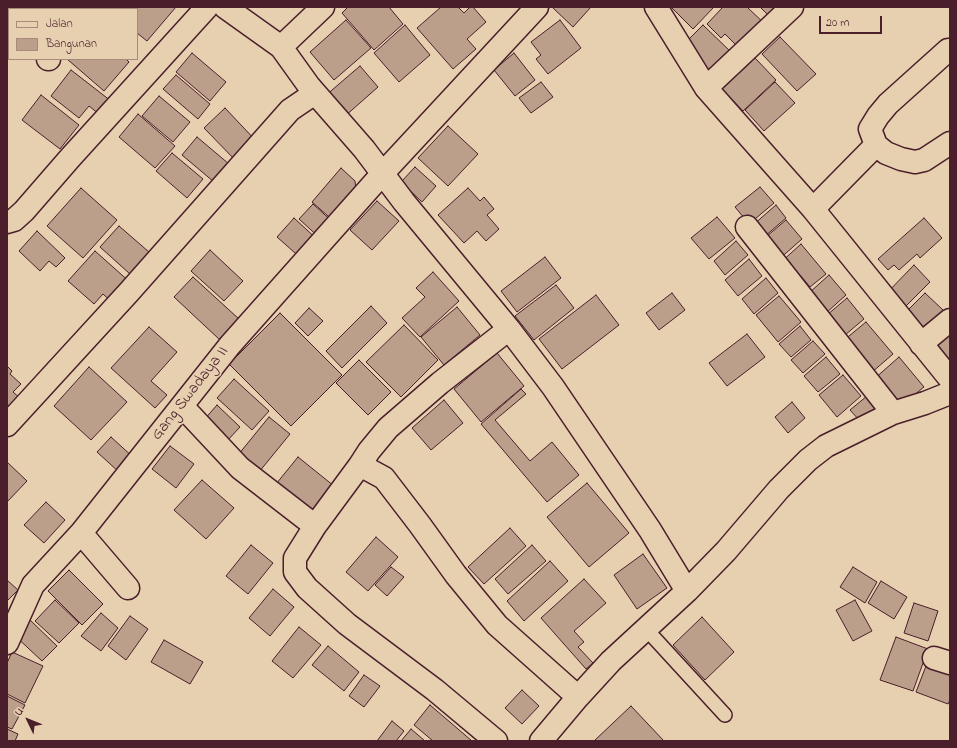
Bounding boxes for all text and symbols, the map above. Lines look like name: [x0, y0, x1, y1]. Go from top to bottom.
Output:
legend: [8, 8, 138, 60]
scale bar: [821, 8, 884, 34]
text: 20 m: [826, 14, 849, 32]
text: Jalan: [46, 15, 73, 33]
text: Bangunan: [46, 35, 97, 53]
street label: Gang Swadaya II: [148, 343, 234, 445]
north arrow: [8, 700, 48, 740]
text: U: [11, 704, 27, 720]

